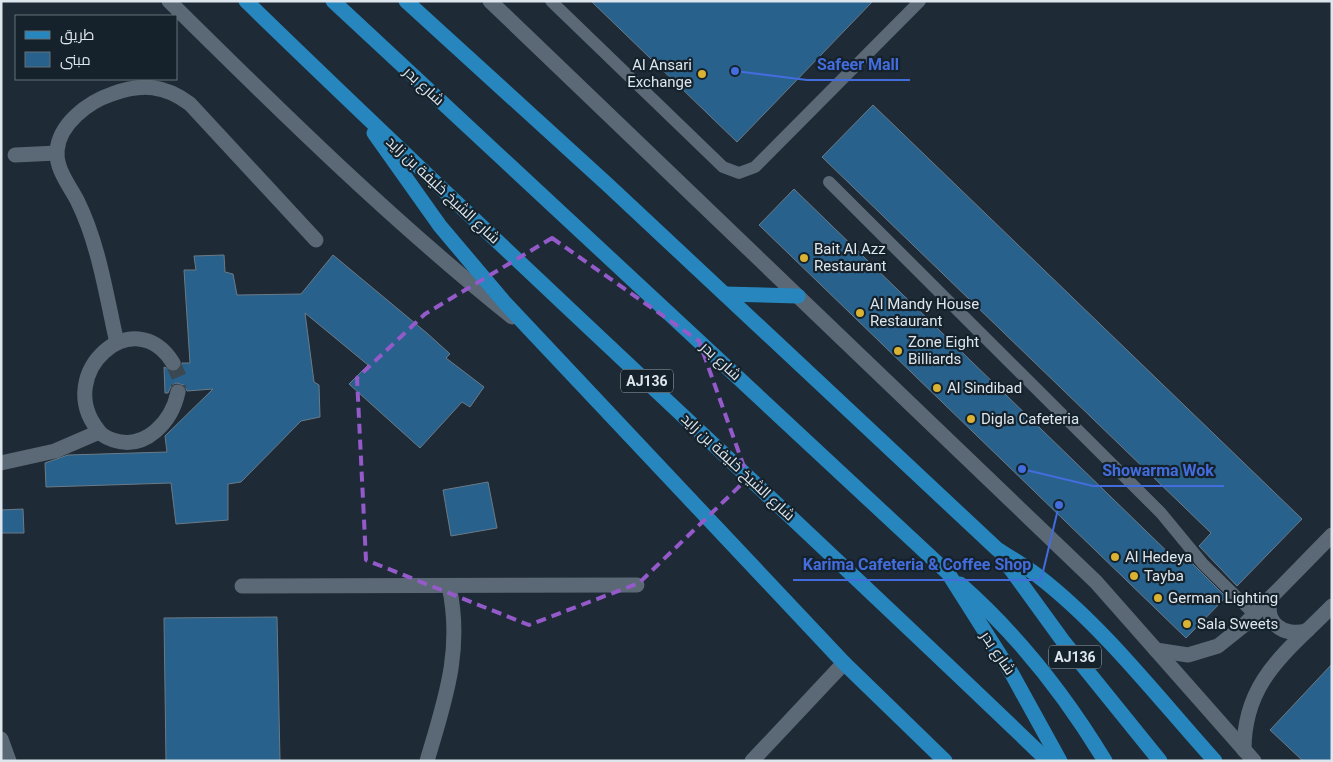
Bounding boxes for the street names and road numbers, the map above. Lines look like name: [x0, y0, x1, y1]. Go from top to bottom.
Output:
street label: شارع بدر: [398, 62, 448, 111]
street label: شارع الشيخ خليفة بن زايد: [381, 133, 504, 249]
street label: شارع بدر: [695, 337, 745, 386]
road number: AJ136: [621, 370, 673, 392]
street label: شارع الشيخ خليفة بن زايد: [676, 410, 799, 526]
street label: شارع بدر: [975, 627, 1019, 679]
road number: AJ136: [1049, 646, 1101, 669]

